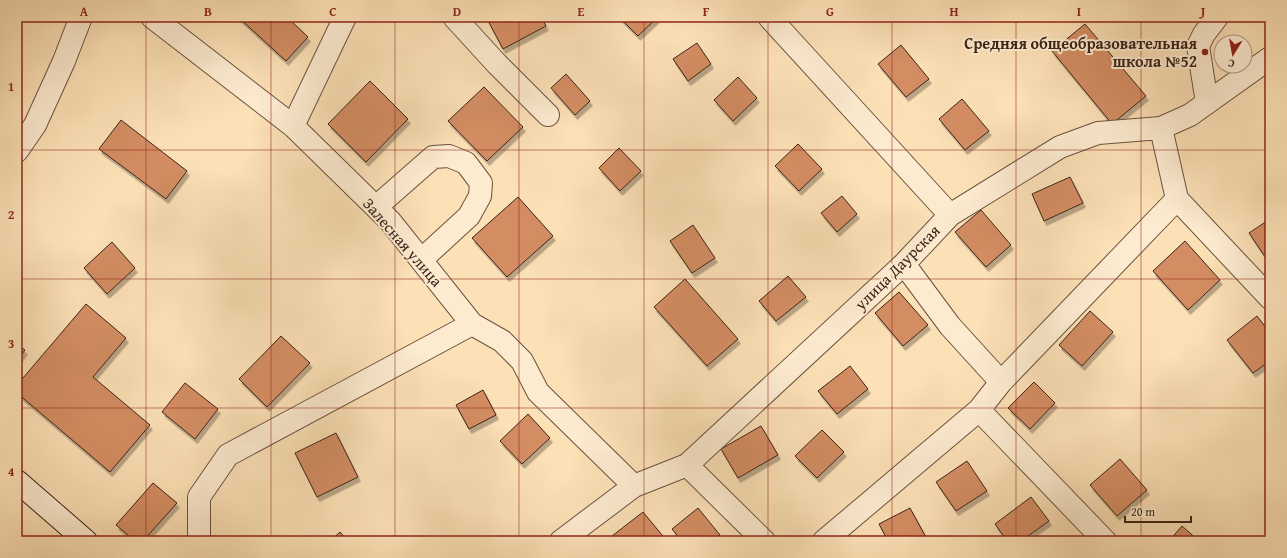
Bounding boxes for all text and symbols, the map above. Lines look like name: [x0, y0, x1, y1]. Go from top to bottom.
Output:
text: A: [80, 2, 89, 21]
text: B: [204, 2, 212, 21]
text: C: [329, 2, 337, 21]
text: D: [453, 2, 461, 21]
text: E: [578, 2, 585, 21]
text: F: [703, 2, 710, 21]
text: G: [826, 2, 834, 21]
text: H: [949, 2, 959, 21]
text: I: [1077, 2, 1081, 21]
text: J: [1199, 2, 1206, 21]
place label: Средняя общеобразовательная школа №52: [964, 31, 1197, 73]
north arrow: [1213, 34, 1253, 74]
marker: Средняя общеобразовательная школа №52: [1200, 47, 1210, 57]
text: С: [1227, 55, 1236, 72]
text: 1: [8, 77, 14, 96]
street label: Залесная улица: [358, 192, 449, 292]
text: 2: [8, 205, 15, 224]
street label: улица Даурская: [848, 219, 945, 316]
text: 3: [8, 334, 14, 353]
text: 4: [8, 462, 15, 481]
scale bar: [1125, 498, 1191, 524]
text: 20 m: [1131, 503, 1155, 520]

